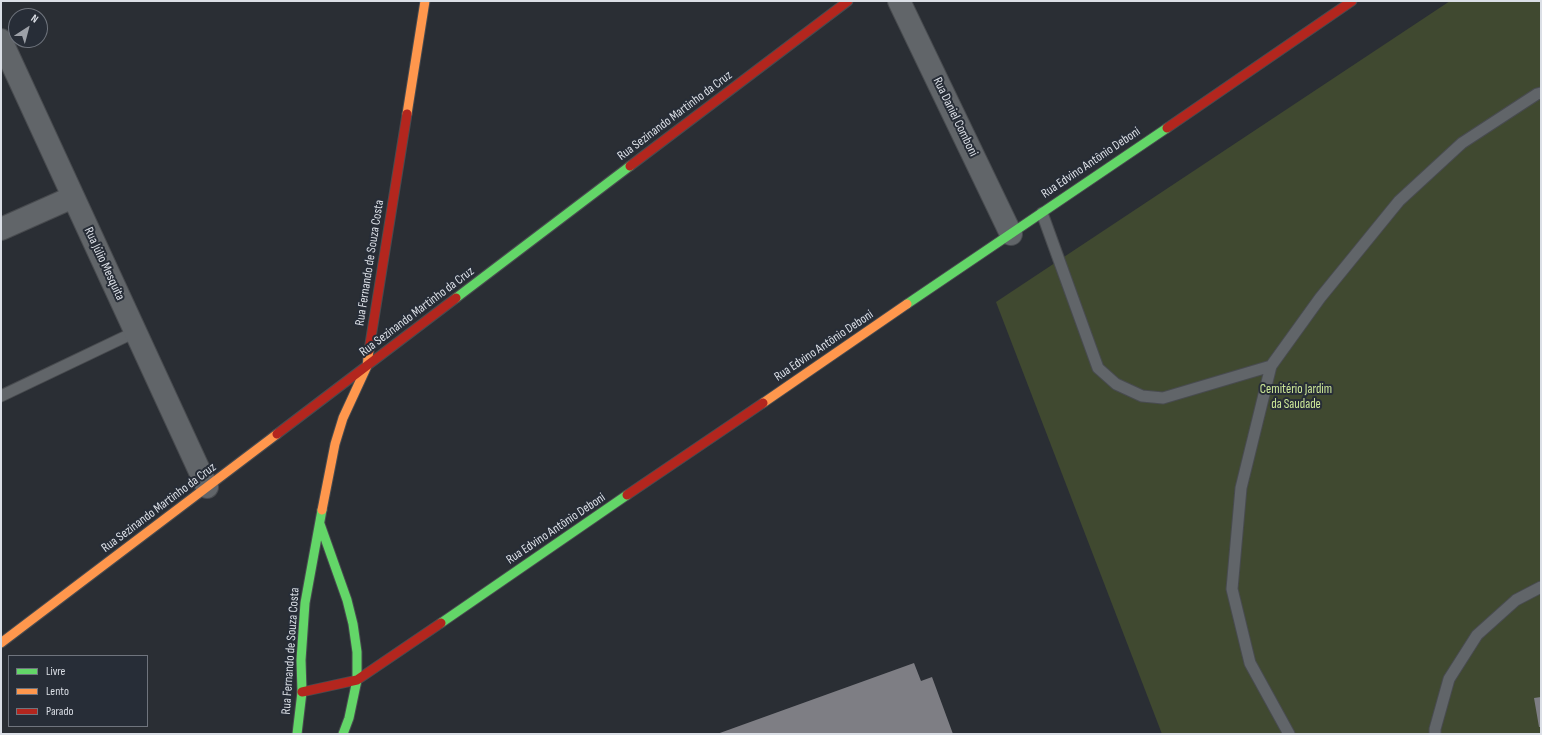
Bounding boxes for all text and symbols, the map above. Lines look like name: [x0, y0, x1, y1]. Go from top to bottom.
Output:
north arrow: [8, 8, 48, 48]
text: N: [29, 12, 41, 26]
street label: Rua Sezinando Martinho da Cruz: [615, 68, 735, 164]
street label: Rua Daniel Comboni: [929, 75, 981, 159]
street label: Rua Edvino Antônio Deboni: [1038, 124, 1144, 202]
street label: Rua Fernando de Souza Costa: [352, 199, 388, 327]
street label: Rua Júlio Mesquita: [80, 225, 128, 303]
street label: Rua Sezinando Martinho da Cruz: [357, 264, 477, 360]
street label: Rua Edvino Antônio Deboni: [771, 307, 877, 385]
park label: Cemitério Jardim da Saudade: [1260, 382, 1332, 413]
street label: Rua Sezinando Martinho da Cruz: [99, 460, 219, 556]
street label: Rua Edvino Antônio Deboni: [503, 490, 609, 568]
street label: Rua Fernando de Souza Costa: [279, 587, 303, 715]
legend: [8, 655, 148, 727]
text: Livre: [46, 664, 65, 679]
text: Lento: [46, 684, 69, 699]
text: Parado: [46, 704, 73, 719]

